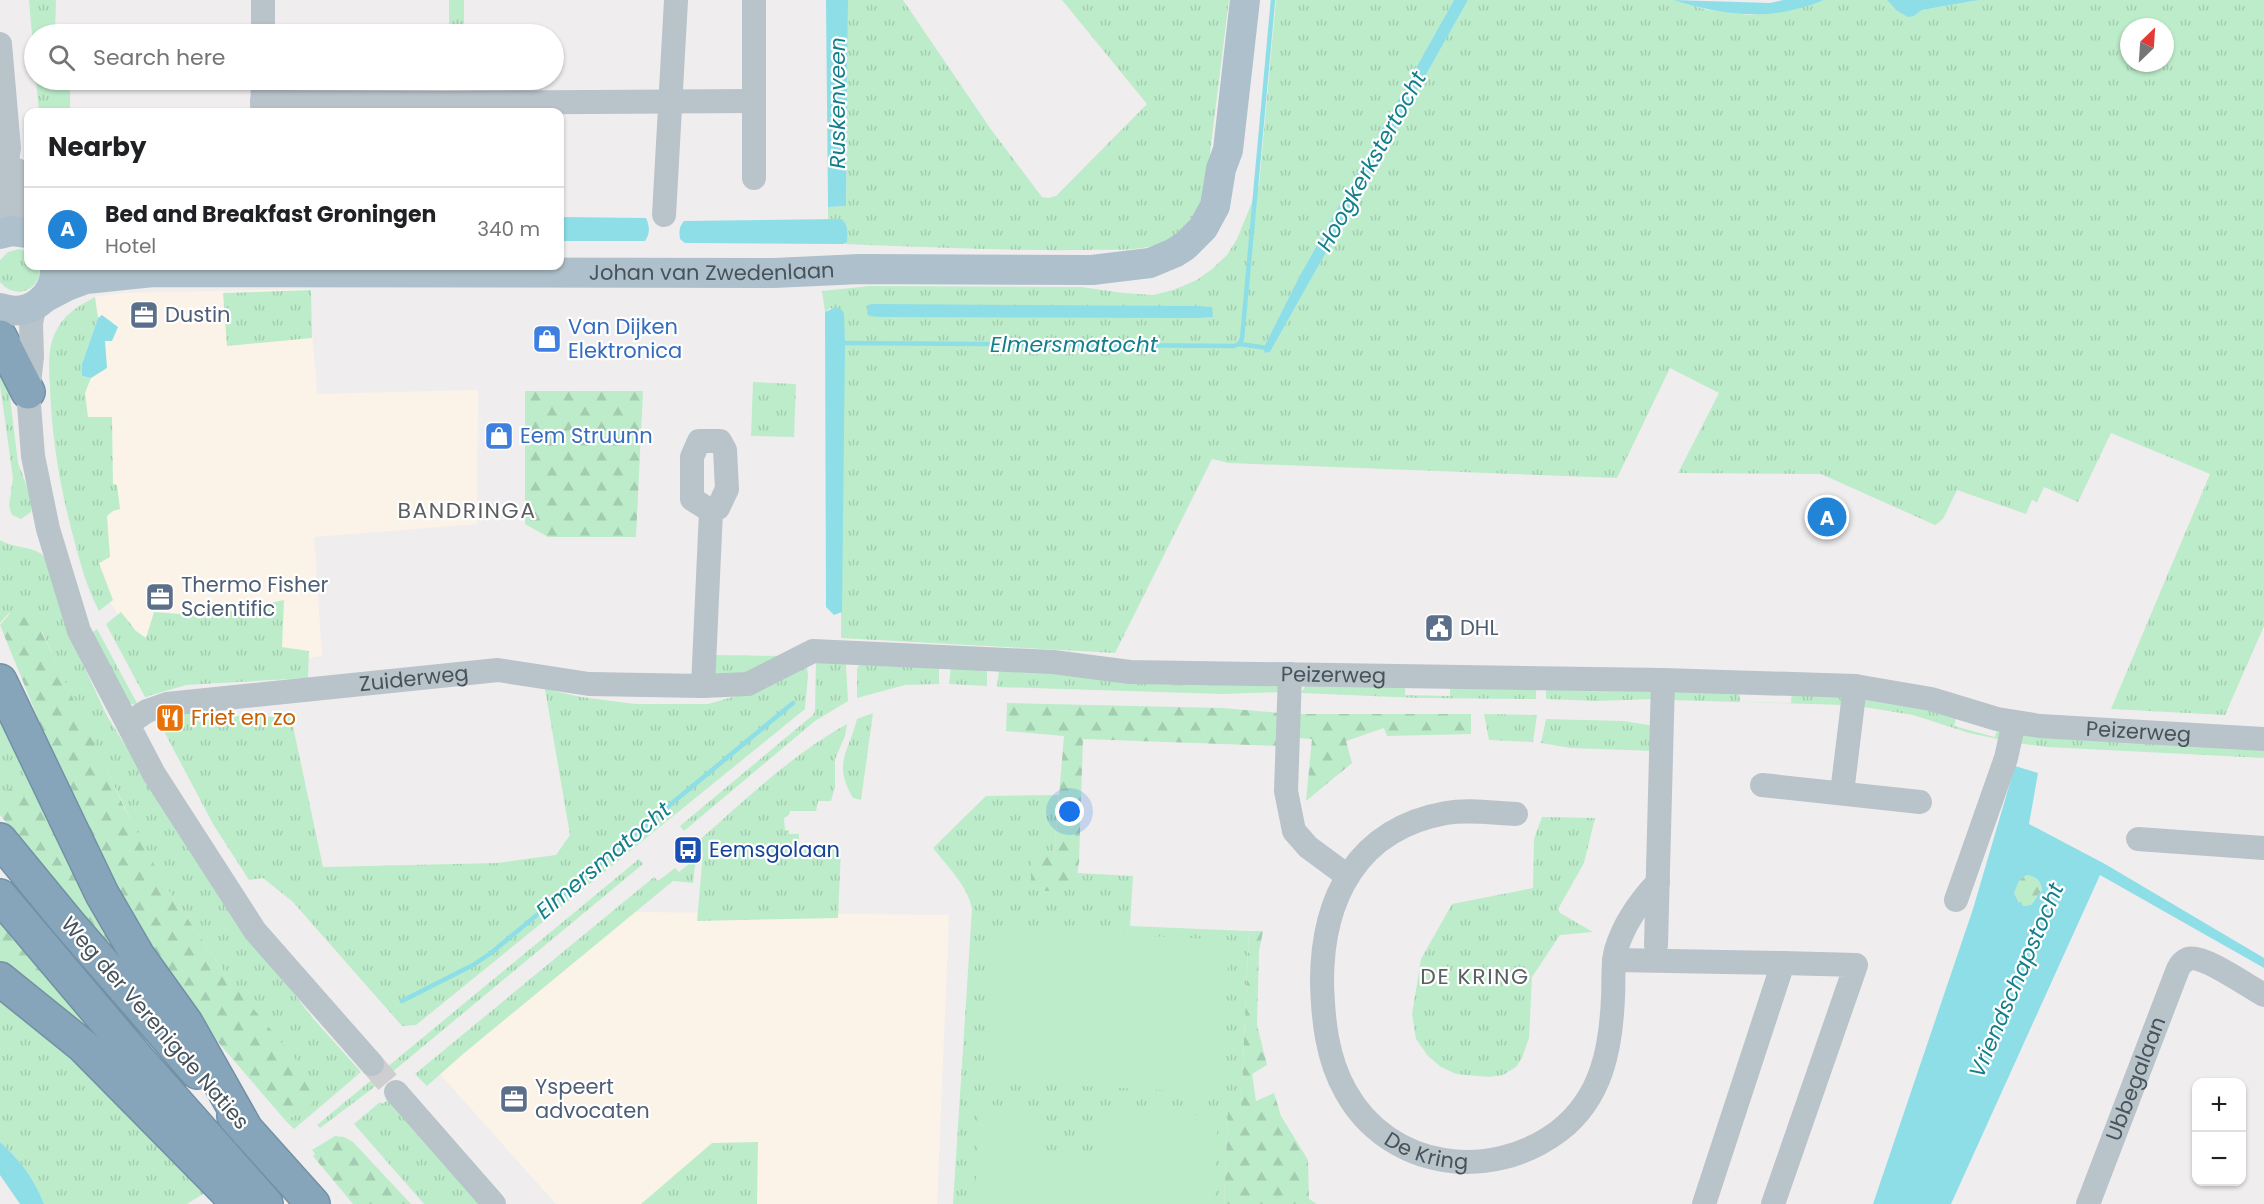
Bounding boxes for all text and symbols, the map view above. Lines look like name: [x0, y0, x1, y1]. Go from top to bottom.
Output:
north arrow: [2120, 18, 2174, 72]
search box: [24, 24, 564, 90]
water label: Ruskenveen: [822, 37, 853, 169]
icon: search: [45, 41, 78, 74]
text: Search here: [93, 42, 226, 73]
water label: Hoogkerkstertocht: [1309, 65, 1434, 257]
text: Nearby: [48, 129, 146, 165]
text: Bed and Breakfast Groningen: [105, 199, 436, 230]
text: A: [60, 215, 75, 243]
text: 340 m: [477, 215, 540, 243]
text: Hotel: [105, 232, 156, 260]
street label: Johan van Zwedenlaan: [589, 255, 835, 287]
office icon: Dustin: [128, 299, 160, 331]
place label: Dustin: [165, 300, 231, 329]
place label: Van Dijken Elektronica: [568, 312, 682, 365]
shop icon: Van Dijken Elektronica: [531, 323, 563, 355]
water label: Elmersmatocht: [990, 329, 1159, 360]
shop icon: Eem Struunn: [483, 420, 515, 452]
place label: Eem Struunn: [520, 421, 653, 450]
pin: A: [1808, 494, 1846, 540]
district label: BANDRINGA: [397, 495, 537, 526]
place label: Thermo Fisher Scientific: [181, 570, 329, 623]
office icon: Thermo Fisher Scientific: [144, 581, 176, 613]
public building icon: DHL: [1423, 612, 1455, 644]
place label: DHL: [1460, 613, 1498, 642]
street label: Zuiderweg: [358, 658, 470, 698]
street label: Peizerweg: [1281, 659, 1386, 690]
restaurant icon: Friet en zo: [154, 702, 186, 734]
place label: Friet en zo: [191, 703, 296, 732]
street label: Peizerweg: [2085, 714, 2192, 749]
water label: Elmersmatocht: [529, 794, 678, 926]
your location: [1055, 797, 1084, 826]
bus stop icon: Eemsgolaan: [672, 834, 704, 866]
place label: Eemsgolaan: [709, 835, 840, 864]
water label: Vriendschapstocht: [1961, 877, 2072, 1082]
street label: Weg der Verenigde Naties: [55, 910, 256, 1135]
district label: DE KRING: [1420, 961, 1530, 992]
street label: Ubbegalaan: [2098, 1012, 2172, 1145]
place label: Yspeert advocaten: [535, 1072, 650, 1125]
map controls: [2192, 1078, 2246, 1186]
button: +: [2192, 1078, 2246, 1132]
office icon: Yspeert advocaten: [498, 1083, 530, 1115]
street label: De Kring: [1379, 1124, 1469, 1176]
button: −: [2192, 1132, 2246, 1186]

